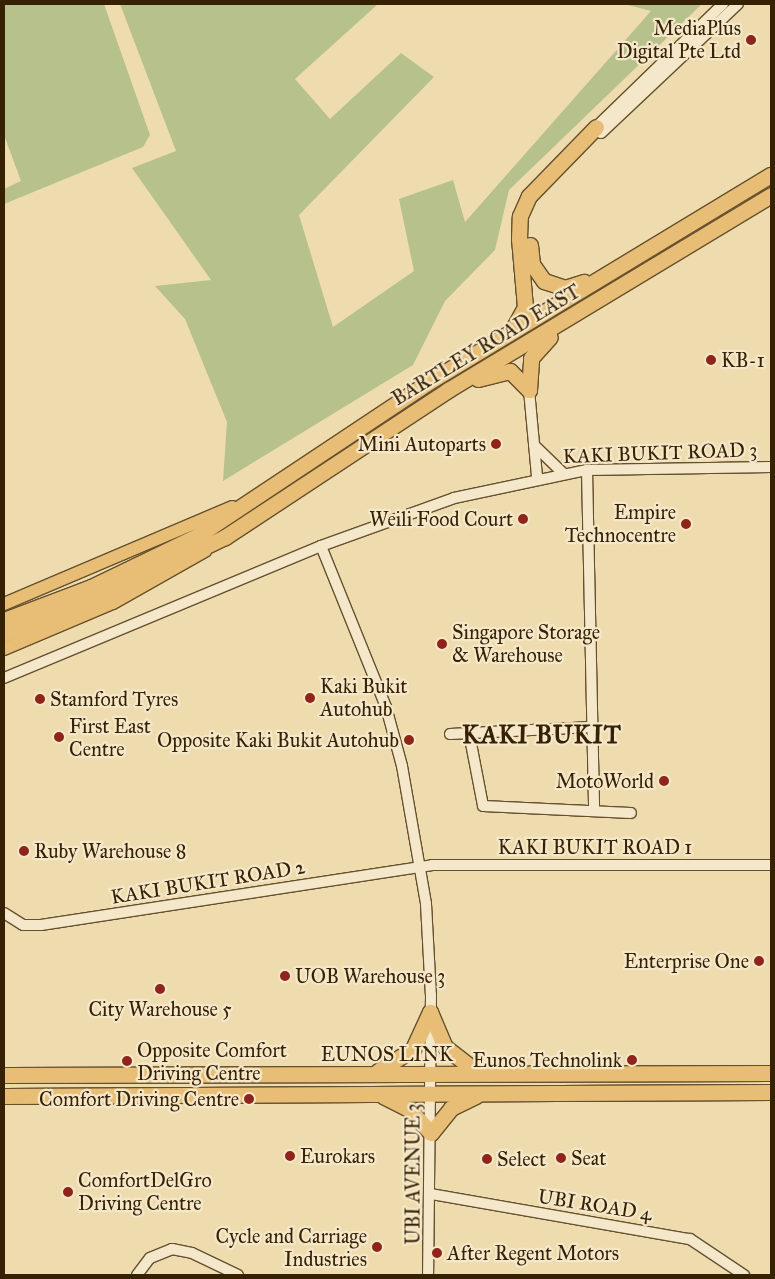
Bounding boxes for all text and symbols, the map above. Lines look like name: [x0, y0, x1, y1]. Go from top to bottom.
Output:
place label: MediaPlus Digital Pte Ltd: [617, 16, 741, 63]
marker: MediaPlus Digital Pte Ltd: [745, 34, 757, 46]
street label: BARTLEY ROAD EAST: [388, 279, 584, 411]
place label: KB-1: [721, 348, 765, 372]
marker: KB-1: [705, 354, 717, 366]
place label: Mini Autoparts: [358, 432, 486, 456]
marker: Mini Autoparts: [490, 438, 502, 450]
street label: KAKI BUKIT ROAD 3: [562, 438, 758, 468]
place label: Empire Technocentre: [565, 500, 676, 547]
place label: Weili Food Court: [369, 507, 513, 531]
marker: Weili Food Court: [517, 513, 529, 525]
marker: Empire Technocentre: [680, 518, 692, 530]
place label: Singapore Storage & Warehouse: [452, 621, 600, 668]
marker: Singapore Storage & Warehouse: [436, 638, 448, 650]
place label: Kaki Bukit Autohub: [320, 674, 407, 721]
place label: Stamford Tyres: [50, 687, 178, 711]
marker: Kaki Bukit Autohub: [304, 692, 316, 704]
marker: Stamford Tyres: [34, 693, 46, 705]
place label: First East Centre: [69, 714, 151, 761]
district label: KAKI BUKIT: [461, 720, 623, 750]
place label: Opposite Kaki Bukit Autohub: [157, 728, 399, 752]
marker: First East Centre: [53, 731, 65, 743]
marker: Opposite Kaki Bukit Autohub: [403, 734, 415, 746]
place label: MotoWorld: [556, 769, 654, 793]
marker: MotoWorld: [658, 775, 670, 787]
street label: KAKI BUKIT ROAD 1: [498, 835, 692, 859]
place label: Ruby Warehouse 8: [34, 839, 186, 863]
marker: Ruby Warehouse 8: [18, 845, 30, 857]
street label: KAKI BUKIT ROAD 2: [109, 855, 307, 909]
place label: Enterprise One: [624, 949, 749, 973]
marker: Enterprise One: [753, 955, 765, 967]
place label: UOB Warehouse 3: [295, 964, 445, 988]
marker: UOB Warehouse 3: [279, 970, 291, 982]
marker: City Warehouse 5: [154, 983, 166, 995]
place label: City Warehouse 5: [88, 997, 232, 1021]
place label: Opposite Comfort Driving Centre: [137, 1038, 287, 1085]
street label: EUNOS LINK: [321, 1042, 453, 1066]
place label: Eunos Technolink: [472, 1048, 622, 1072]
marker: Eunos Technolink: [626, 1054, 638, 1066]
marker: Opposite Comfort Driving Centre: [121, 1055, 133, 1067]
place label: Comfort Driving Centre: [39, 1087, 239, 1111]
marker: Comfort Driving Centre: [243, 1093, 255, 1105]
street label: UBI AVENUE 3: [401, 1103, 425, 1245]
place label: Eurokars: [300, 1144, 375, 1168]
place label: Seat: [571, 1146, 606, 1170]
place label: Select: [497, 1147, 546, 1171]
marker: Eurokars: [284, 1150, 296, 1162]
marker: Seat: [555, 1152, 567, 1164]
marker: Select: [481, 1153, 493, 1165]
place label: ComfortDelGro Driving Centre: [78, 1168, 212, 1215]
street label: UBI ROAD 4: [536, 1184, 654, 1226]
marker: ComfortDelGro Driving Centre: [62, 1186, 74, 1198]
place label: Cycle and Carriage Industries: [215, 1224, 367, 1271]
marker: Cycle and Carriage Industries: [371, 1241, 383, 1253]
place label: After Regent Motors: [447, 1241, 619, 1265]
marker: After Regent Motors: [431, 1247, 443, 1259]

